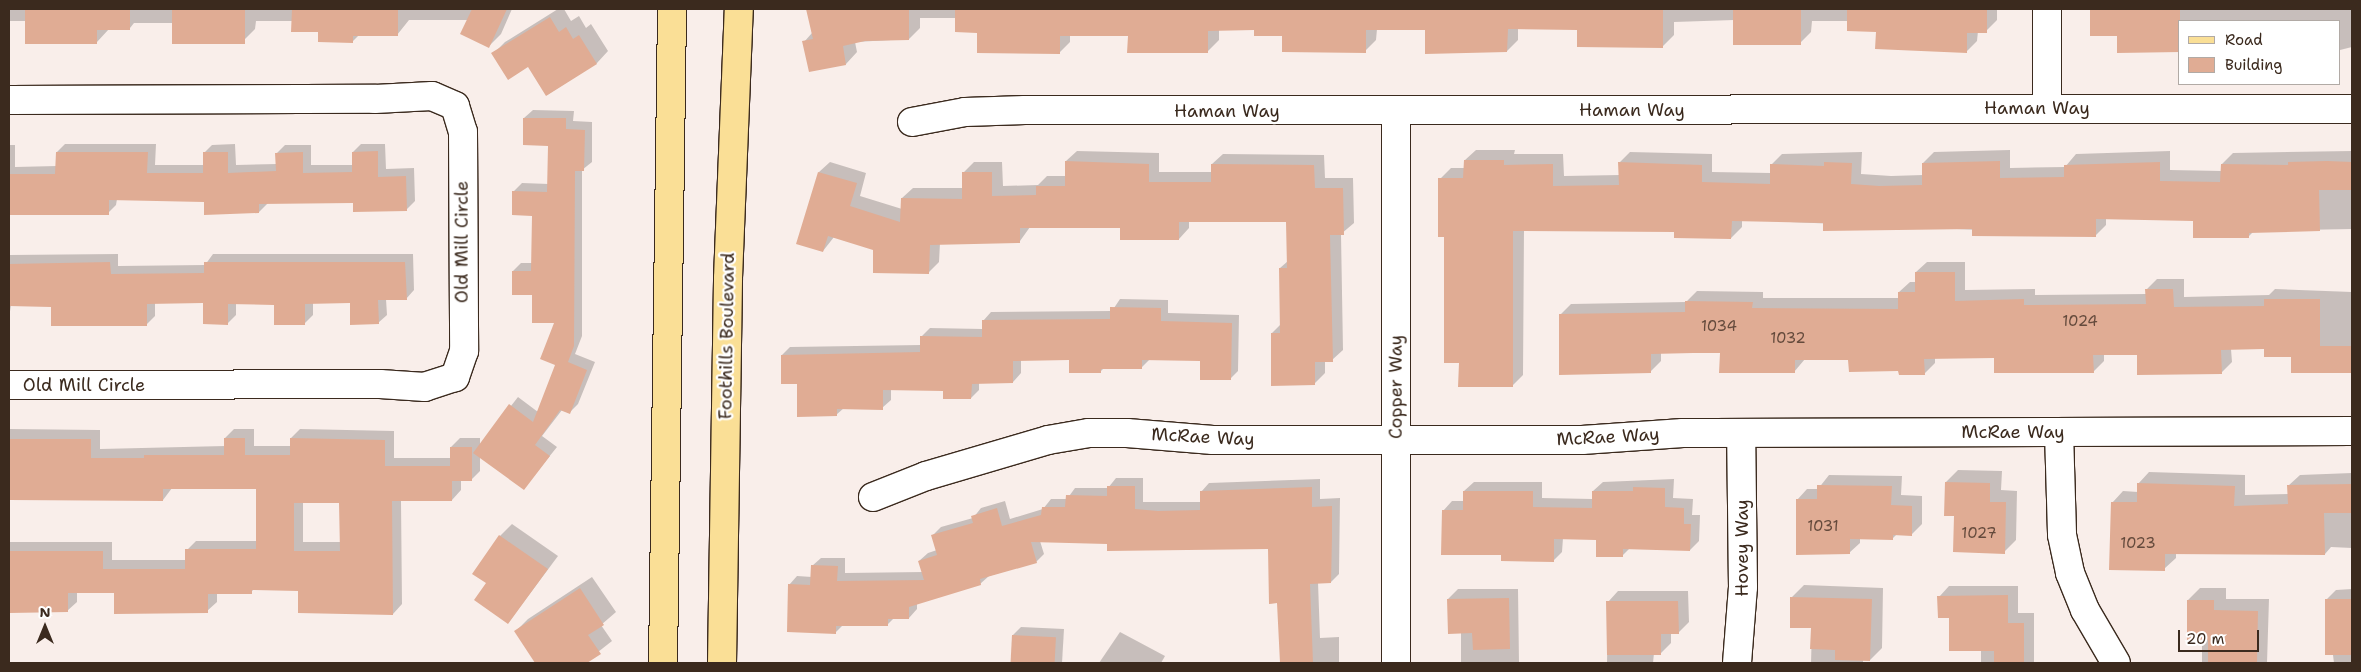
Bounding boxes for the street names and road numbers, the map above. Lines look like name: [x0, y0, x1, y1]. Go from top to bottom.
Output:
street label: Haman Way: [1984, 97, 2090, 119]
street label: Haman Way: [1579, 99, 1685, 121]
street label: Haman Way: [1174, 100, 1280, 122]
street label: Old Mill Circle: [451, 181, 473, 303]
street label: Foothills Boulevard: [715, 252, 739, 420]
street label: Copper Way: [1385, 335, 1407, 439]
street label: Old Mill Circle: [23, 374, 145, 396]
street label: McRae Way: [1961, 421, 2065, 443]
street label: McRae Way: [1151, 424, 1255, 450]
street label: McRae Way: [1556, 424, 1660, 450]
street label: Hovey Way: [1731, 499, 1753, 597]

